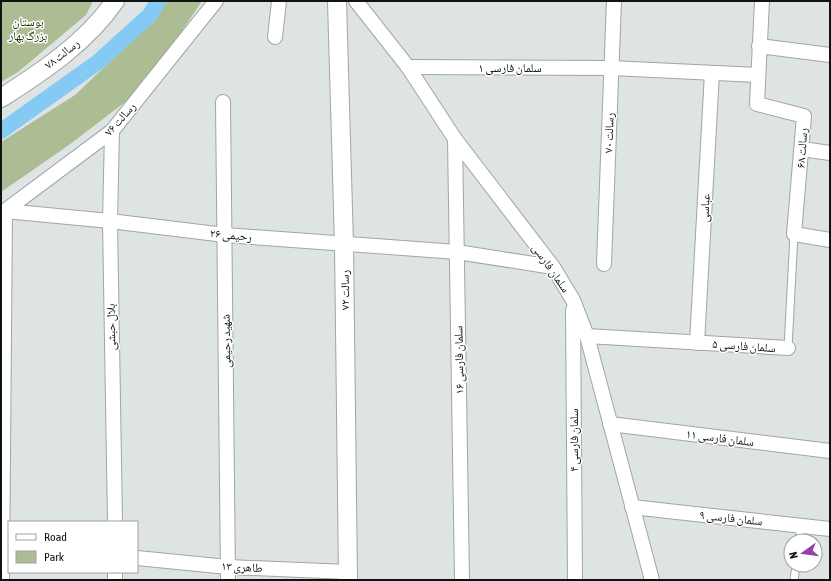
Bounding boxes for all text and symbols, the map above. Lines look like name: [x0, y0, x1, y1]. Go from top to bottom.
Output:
park label: بوستان بزرگ بهار: [8, 15, 47, 43]
street label: رسالت ۷۸: [42, 36, 82, 72]
street label: سلمان فارسی ۱: [478, 61, 542, 75]
street label: رسالت ۷۶: [101, 99, 139, 139]
street label: رسالت ۷۰: [601, 112, 617, 153]
street label: رسالت ۶۸: [794, 127, 810, 169]
street label: عباسی: [697, 193, 713, 223]
street label: رحیمی ۲۶: [209, 226, 253, 244]
street label: سلمان فارسی: [529, 241, 573, 295]
street label: رسالت ۷۲: [338, 269, 352, 310]
street label: بلال حبشی: [104, 303, 119, 350]
street label: شهید رحیمی: [219, 314, 234, 368]
street label: سلمان فارسی ۱۶: [451, 325, 467, 395]
street label: سلمان فارسی ۵: [712, 337, 776, 355]
street label: سلمان فارسی ۴: [567, 408, 581, 472]
street label: سلمان فارسی ۱۱: [685, 427, 755, 449]
street label: سلمان فارسی ۹: [699, 508, 763, 528]
legend: [8, 521, 138, 573]
text: Road: [44, 530, 67, 544]
north arrow: [783, 533, 823, 573]
text: Park: [44, 550, 65, 564]
text: N: [787, 551, 800, 560]
street label: طاهری ۱۳: [221, 559, 263, 575]

